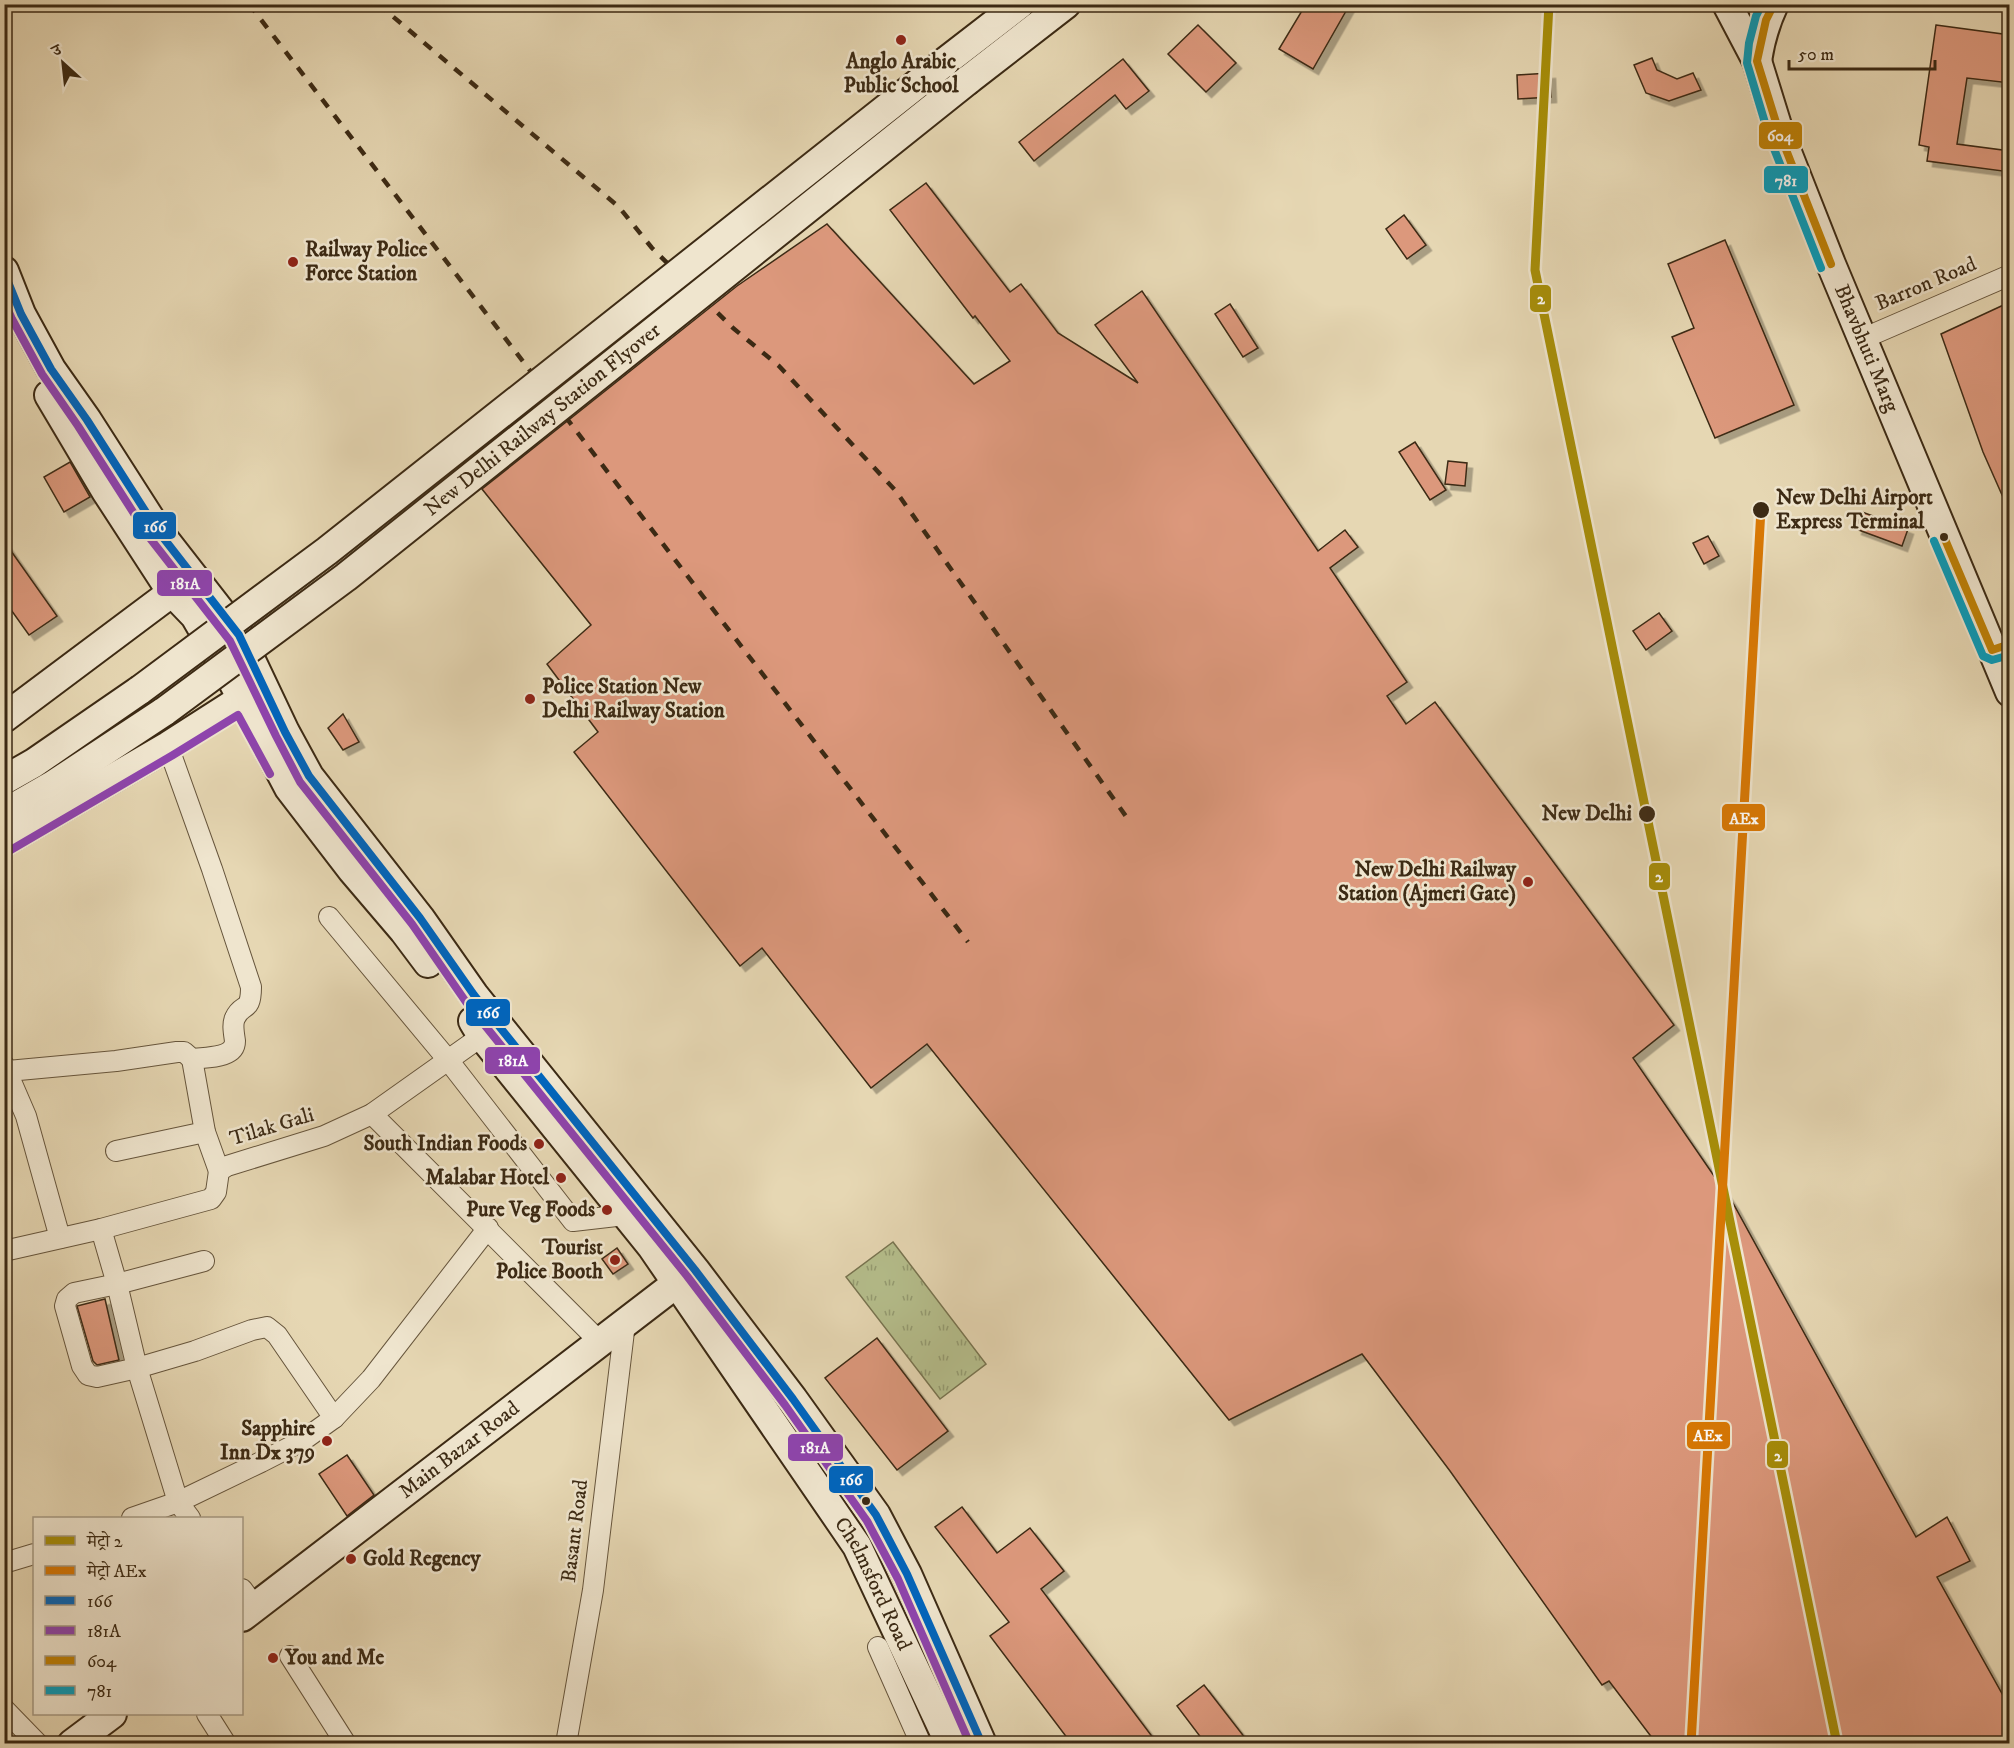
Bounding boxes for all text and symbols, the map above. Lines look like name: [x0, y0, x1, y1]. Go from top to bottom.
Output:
north arrow: [33, 33, 93, 93]
marker: Anglo Arabic Public School: [894, 33, 908, 47]
scale bar: [1789, 33, 1934, 71]
text: उ: [48, 39, 66, 62]
text: 50 m: [1798, 44, 1834, 66]
place label: Anglo Arabic Public School: [844, 49, 959, 99]
line badge: 604: [1758, 121, 1803, 150]
text: 604: [1767, 126, 1794, 146]
line badge: 781: [1763, 165, 1809, 194]
text: 781: [1775, 171, 1797, 191]
place label: Railway Police Force Station: [305, 237, 428, 287]
street label: Barron Road: [1872, 251, 1981, 317]
marker: Railway Police Force Station: [286, 255, 300, 269]
street label: Bhavbhuti Marg: [1828, 281, 1905, 417]
line badge: 2: [1529, 284, 1552, 313]
text: 2: [1537, 289, 1546, 309]
street label: New Delhi Railway Station Flyover: [419, 317, 666, 522]
place label: New Delhi Airport Express Terminal: [1776, 485, 1933, 535]
marker: New Delhi Airport Express Terminal: [1751, 500, 1771, 520]
line badge: 166: [132, 511, 177, 540]
text: 166: [144, 517, 168, 537]
unlabelled marker: [1938, 531, 1950, 543]
line badge: 181A: [156, 569, 213, 597]
text: 181A: [170, 574, 201, 594]
place label: Police Station New Delhi Railway Station: [542, 674, 726, 724]
marker: Police Station New Delhi Railway Station: [523, 692, 537, 706]
place label: New Delhi: [1541, 801, 1633, 827]
line badge: AEx: [1721, 803, 1766, 832]
marker: New Delhi: [1637, 804, 1657, 824]
text: AEx: [1728, 809, 1759, 829]
place label: New Delhi Railway Station (Ajmeri Gate): [1338, 857, 1517, 908]
line badge: 2: [1648, 862, 1671, 891]
text: 2: [1655, 867, 1664, 887]
marker: New Delhi Railway Station (Ajmeri Gate): [1521, 875, 1535, 889]
line badge: 166: [465, 998, 511, 1027]
text: 166: [477, 1003, 501, 1023]
line badge: 181A: [484, 1046, 541, 1075]
text: 181A: [498, 1051, 529, 1071]
street label: Tilak Gali: [227, 1102, 317, 1152]
place label: South Indian Foods: [363, 1131, 527, 1157]
marker: South Indian Foods: [532, 1137, 546, 1151]
place label: Malabar Hotel: [425, 1165, 550, 1191]
marker: Malabar Hotel: [554, 1171, 568, 1185]
place label: Pure Veg Foods: [466, 1197, 595, 1223]
marker: Pure Veg Foods: [600, 1203, 614, 1217]
place label: Tourist Police Booth: [496, 1235, 604, 1285]
marker: Tourist Police Booth: [608, 1253, 622, 1267]
street label: Main Bazar Road: [394, 1395, 525, 1505]
place label: Sapphire Inn Dx 379: [220, 1416, 315, 1466]
line badge: AEx: [1686, 1421, 1731, 1450]
text: AEx: [1692, 1426, 1723, 1446]
line badge: 181A: [787, 1433, 844, 1462]
marker: Sapphire Inn Dx 379: [320, 1434, 334, 1448]
text: 181A: [800, 1438, 831, 1458]
line badge: 2: [1766, 1440, 1789, 1469]
text: 2: [1774, 1446, 1783, 1466]
line badge: 166: [828, 1465, 874, 1494]
text: 166: [840, 1470, 864, 1490]
street label: Basant Road: [556, 1477, 594, 1584]
unlabelled marker: [860, 1495, 872, 1507]
street label: Chelmsford Road: [828, 1512, 917, 1655]
legend: [33, 1517, 243, 1715]
text: मेट्रो 2: [86, 1531, 123, 1553]
place label: Gold Regency: [363, 1546, 482, 1572]
marker: Gold Regency: [344, 1552, 358, 1566]
text: मेट्रो AEx: [86, 1561, 147, 1583]
text: 166: [87, 1591, 113, 1613]
text: 181A: [87, 1621, 121, 1643]
place label: You and Me: [284, 1645, 384, 1671]
text: 604: [87, 1651, 117, 1673]
marker: You and Me: [266, 1651, 280, 1665]
text: 781: [87, 1681, 112, 1703]

